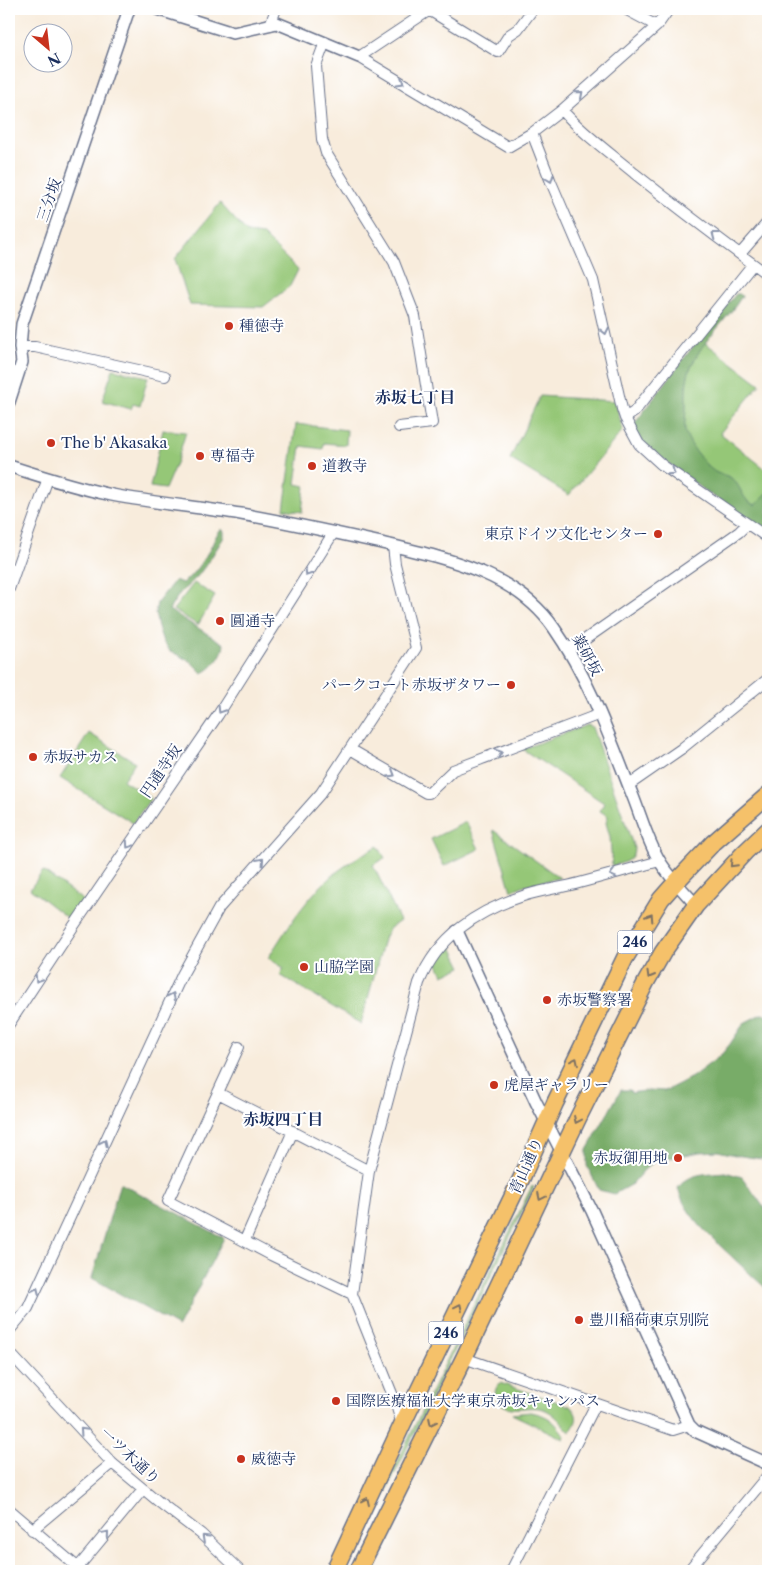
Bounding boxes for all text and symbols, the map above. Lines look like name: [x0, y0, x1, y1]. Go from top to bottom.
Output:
north arrow: [22, 22, 72, 72]
text: N: [45, 49, 64, 70]
one-way arrow: [396, 76, 405, 86]
one-way arrow: [574, 91, 583, 100]
one-way arrow: [544, 174, 554, 183]
street label: 三分坂: [32, 175, 65, 224]
one-way arrow: [712, 233, 721, 241]
place label: 種徳寺: [239, 316, 284, 335]
marker: 種徳寺: [223, 320, 235, 332]
one-way arrow: [599, 327, 609, 336]
district label: 赤坂七丁目: [375, 387, 455, 407]
place label: The b' Akasaka: [61, 433, 167, 452]
marker: The b' Akasaka: [45, 437, 57, 449]
place label: 専福寺: [210, 446, 255, 465]
marker: 専福寺: [194, 450, 206, 462]
place label: 道教寺: [322, 456, 367, 475]
marker: 道教寺: [306, 460, 318, 472]
one-way arrow: [667, 466, 676, 475]
place label: 東京ドイツ文化センター: [484, 524, 648, 543]
marker: 東京ドイツ文化センター: [652, 528, 664, 540]
one-way arrow: [305, 568, 314, 577]
place label: 圓通寺: [230, 611, 275, 630]
marker: 圓通寺: [214, 615, 226, 627]
street label: 薬研坂: [568, 630, 607, 679]
place label: パークコート赤坂ザタワー: [322, 675, 501, 694]
marker: パークコート赤坂ザタワー: [505, 679, 517, 691]
one-way arrow: [218, 705, 227, 714]
street label: 円通寺坂: [136, 741, 185, 801]
place label: 赤坂サカス: [43, 747, 118, 766]
one-way arrow: [494, 749, 503, 759]
marker: 赤坂サカス: [27, 751, 39, 763]
one-way arrow: [387, 768, 396, 778]
one-way arrow: [126, 839, 135, 848]
one-way arrow: [255, 857, 264, 866]
one-way arrow: [730, 858, 739, 867]
one-way arrow: [609, 869, 618, 879]
one-way arrow: [643, 914, 653, 923]
road number: 246: [618, 930, 652, 954]
place label: 山脇学園: [314, 957, 374, 976]
marker: 山脇学園: [298, 961, 310, 973]
one-way arrow: [646, 970, 656, 979]
one-way arrow: [35, 974, 45, 983]
place label: 赤坂警察署: [557, 990, 632, 1009]
one-way arrow: [166, 992, 177, 1001]
marker: 赤坂警察署: [541, 994, 553, 1006]
one-way arrow: [569, 1058, 579, 1067]
place label: 虎屋ギャラリー: [504, 1075, 609, 1094]
marker: 虎屋ギャラリー: [488, 1079, 500, 1091]
district label: 赤坂四丁目: [243, 1109, 323, 1129]
one-way arrow: [573, 1115, 583, 1124]
street label: 青山通り: [505, 1135, 546, 1197]
one-way arrow: [98, 1139, 108, 1148]
place label: 赤坂御用地: [593, 1148, 668, 1167]
marker: 赤坂御用地: [672, 1152, 684, 1164]
one-way arrow: [537, 1192, 548, 1201]
one-way arrow: [29, 1287, 40, 1296]
one-way arrow: [453, 1303, 463, 1312]
place label: 豊川稲荷東京別院: [589, 1310, 709, 1329]
marker: 豊川稲荷東京別院: [573, 1314, 585, 1326]
road number: 246: [428, 1322, 464, 1345]
place label: 国際医療福祉大学東京赤坂キャンパス: [346, 1391, 600, 1410]
marker: 国際医療福祉大学東京赤坂キャンパス: [330, 1395, 342, 1407]
one-way arrow: [428, 1417, 438, 1426]
street label: 一ツ木通り: [96, 1423, 164, 1488]
one-way arrow: [80, 1428, 89, 1437]
place label: 威徳寺: [251, 1449, 296, 1468]
marker: 威徳寺: [235, 1453, 247, 1465]
one-way arrow: [360, 1497, 370, 1506]
one-way arrow: [100, 1530, 109, 1539]
one-way arrow: [201, 1535, 210, 1544]

